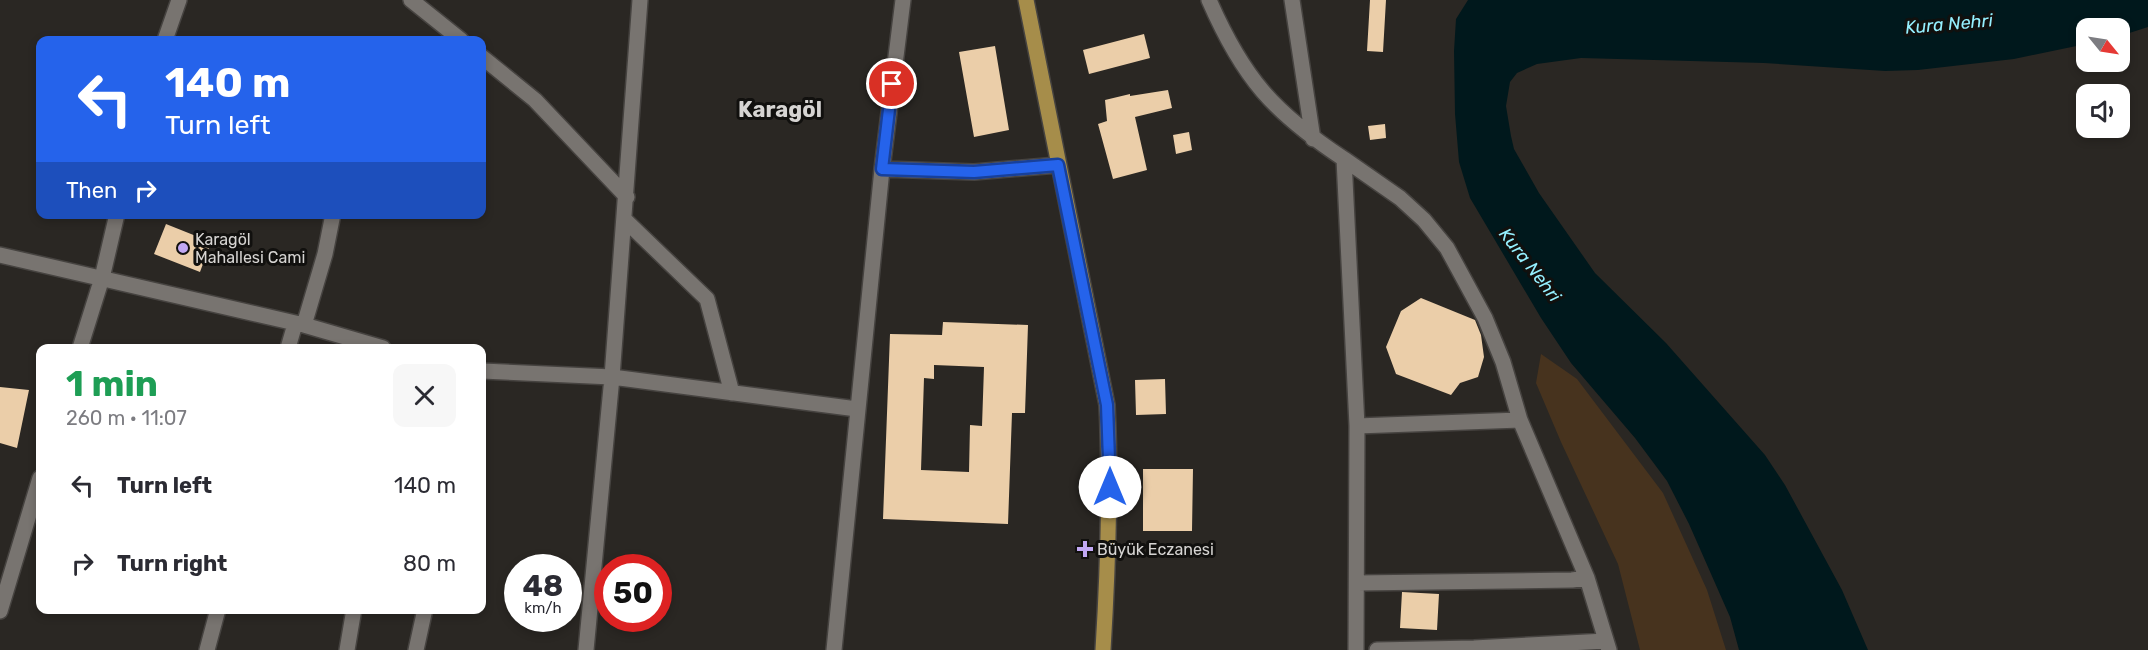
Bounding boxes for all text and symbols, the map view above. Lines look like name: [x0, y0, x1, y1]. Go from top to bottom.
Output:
water label: Kura Nehri: [1904, 9, 1994, 39]
north arrow: [2076, 18, 2130, 72]
map controls: [2076, 18, 2130, 138]
text: 140 m: [165, 58, 291, 108]
pin: [866, 58, 917, 109]
icon: left: [66, 60, 144, 138]
icon: arrive: [875, 67, 908, 100]
button: sound: [2076, 84, 2130, 138]
district label: Karagöl: [738, 96, 822, 123]
text: Turn left: [165, 109, 270, 141]
icon: right: [129, 174, 162, 207]
text: Then: [66, 177, 117, 204]
water label: Kura Nehri: [1494, 224, 1566, 307]
place label: Karagöl Mahallesi Cami: [195, 230, 305, 267]
marker: Karagöl Mahallesi Cami: [176, 241, 190, 255]
text: 1 min: [66, 362, 158, 405]
button: close: [393, 364, 456, 427]
text: 260 m · 11:07: [66, 406, 187, 430]
position arrow: [1078, 455, 1142, 519]
icon: left: [66, 469, 99, 502]
text: Turn left: [117, 472, 212, 499]
text: 140 m: [394, 472, 456, 499]
place label: Büyük Eczanesi: [1097, 540, 1214, 559]
marker: Büyük Eczanesi: [1078, 542, 1092, 556]
icon: right: [66, 547, 99, 580]
text: Turn right: [117, 550, 227, 577]
text: 80 m: [403, 550, 456, 577]
speed limit sign: 50: [594, 554, 672, 632]
text: 48: [523, 568, 563, 604]
text: km/h: [524, 599, 562, 617]

